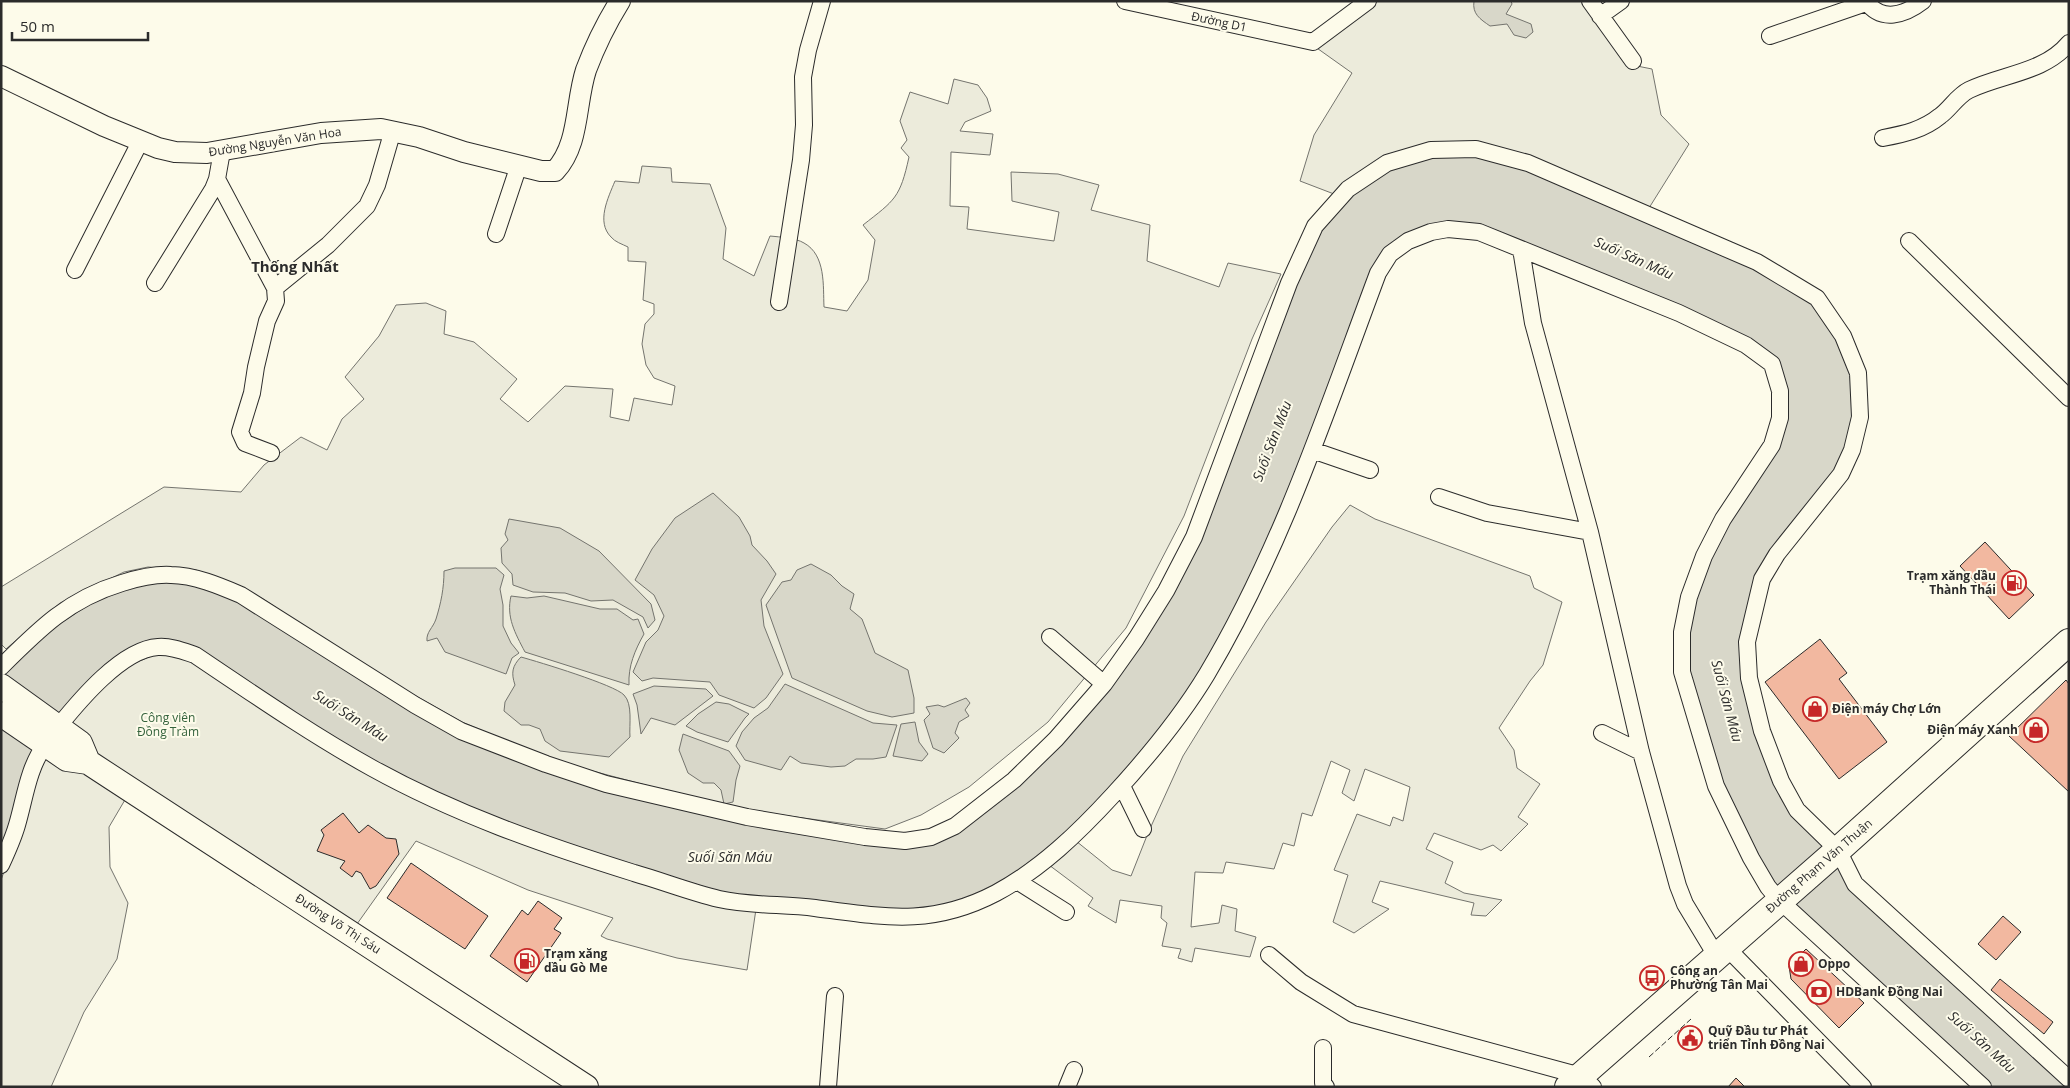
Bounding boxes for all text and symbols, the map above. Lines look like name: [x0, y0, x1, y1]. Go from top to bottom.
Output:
street label: Đường D1: [1190, 7, 1249, 36]
scale bar: [12, 10, 149, 42]
text: 50 m: [20, 16, 55, 36]
street label: Đường Nguyễn Văn Hoa: [207, 123, 343, 160]
water label: Suối Săn Máu: [1592, 232, 1677, 283]
district label: Thống Nhất: [251, 256, 339, 276]
water label: Suối Săn Máu: [1248, 398, 1296, 484]
place label: Trạm xăng dầu Thành Thái: [1907, 567, 1996, 598]
fuel station icon: Trạm xăng dầu Thành Thái: [2001, 570, 2027, 596]
water label: Suối Săn Máu: [1707, 658, 1748, 744]
water label: Suối Săn Máu: [310, 685, 392, 746]
shop icon: Điện máy Chợ Lớn: [1802, 696, 1828, 722]
place label: Điện máy Chợ Lớn: [1832, 700, 1941, 717]
park label: Công viên Đồng Tràm: [137, 709, 199, 740]
shop icon: Điện máy Xanh: [2023, 717, 2049, 743]
place label: Điện máy Xanh: [1927, 721, 2018, 738]
street label: Đường Phạm Văn Thuận: [1762, 815, 1876, 917]
water label: Suối Săn Máu: [688, 847, 772, 866]
street label: Đường Võ Thị Sáu: [292, 889, 385, 958]
place label: Trạm xăng dầu Gò Me: [544, 945, 608, 976]
fuel station icon: Trạm xăng dầu Gò Me: [514, 948, 540, 974]
shop icon: Oppo: [1788, 951, 1814, 977]
place label: Oppo: [1818, 955, 1850, 972]
place label: Công an Phường Tân Mai: [1670, 962, 1768, 993]
bus stop icon: Công an Phường Tân Mai: [1639, 965, 1665, 991]
bank icon: HDBank Đồng Nai: [1806, 979, 1832, 1005]
place label: HDBank Đồng Nai: [1836, 983, 1943, 1000]
water label: Suối Săn Máu: [1945, 1006, 2020, 1077]
place label: Quỹ Đầu tư Phát triển Tỉnh Đồng Nai: [1708, 1022, 1825, 1053]
public building icon: Quỹ Đầu tư Phát triển Tỉnh Đồng Nai: [1677, 1025, 1703, 1051]

